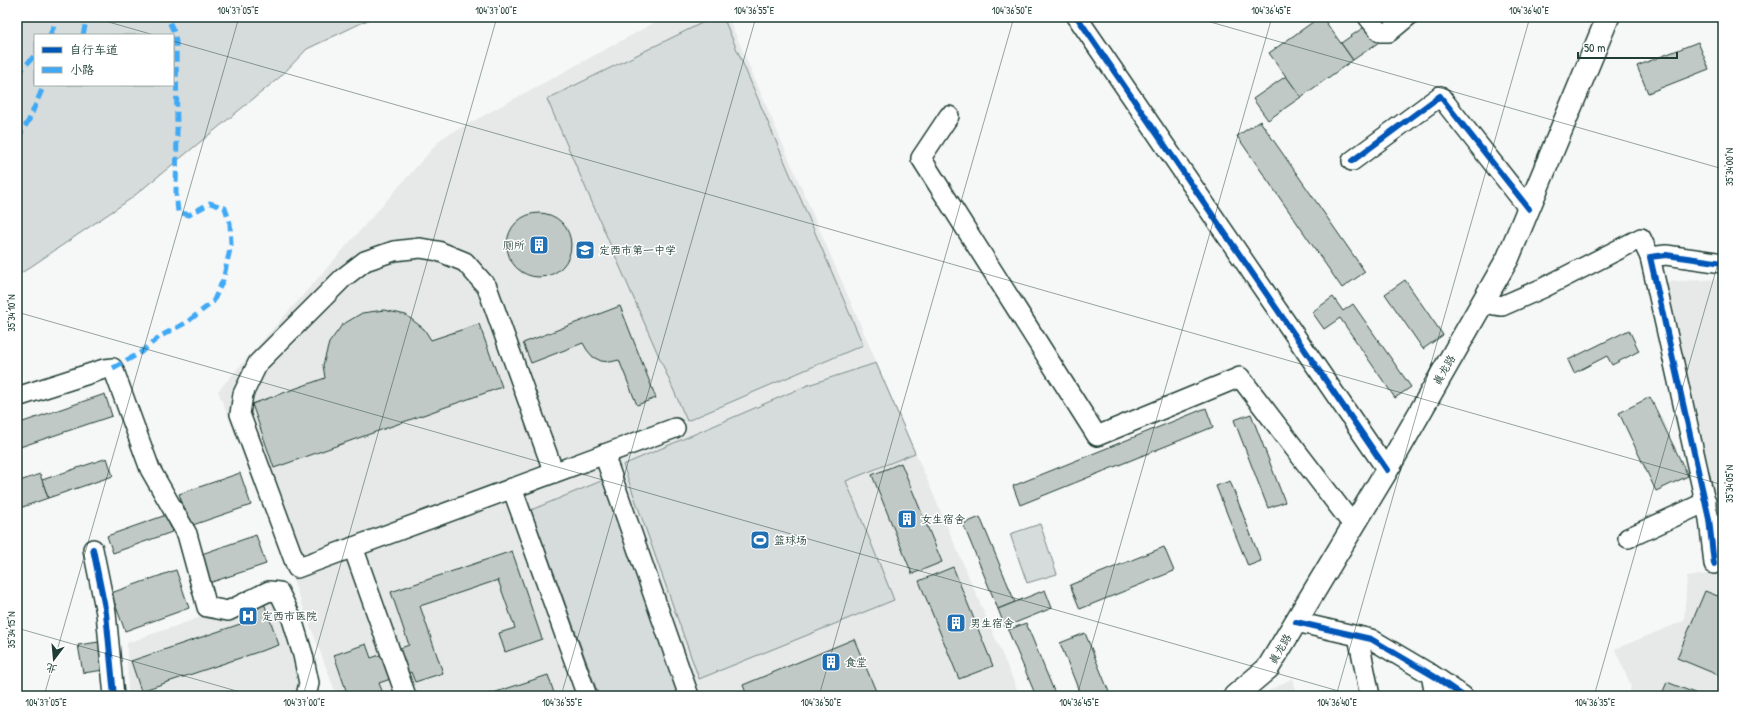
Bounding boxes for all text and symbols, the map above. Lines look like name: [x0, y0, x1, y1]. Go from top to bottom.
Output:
text: 104°37'05"E: [217, 4, 259, 17]
text: 104°37'00"E: [475, 4, 517, 17]
text: 104°36'55"E: [734, 4, 775, 17]
text: 104°36'50"E: [992, 4, 1033, 17]
text: 104°36'45"E: [1251, 4, 1291, 17]
text: 104°36'40"E: [1509, 4, 1550, 17]
legend: [34, 34, 174, 86]
scale bar: [1578, 34, 1677, 60]
text: 50 m: [1584, 39, 1605, 56]
text: 自行车道: [70, 41, 118, 58]
text: 小路: [70, 61, 94, 78]
text: 35°34'00"N: [1723, 148, 1736, 186]
building icon: 厕所: [528, 234, 550, 256]
place label: 厕所: [503, 238, 525, 252]
school or university icon: 定西市第一中学: [574, 239, 596, 261]
place label: 定西市第一中学: [599, 243, 676, 257]
text: 35°34'10"N: [5, 294, 18, 332]
street label: 真龙路: [1430, 352, 1458, 388]
text: 35°34'05"N: [1723, 465, 1736, 503]
building icon: 女生宿舍: [896, 508, 918, 530]
place label: 女生宿舍: [921, 512, 965, 526]
sports icon: 篮球场: [749, 529, 771, 551]
place label: 篮球场: [774, 533, 807, 547]
hospital icon: 定西市医院: [237, 605, 259, 627]
place label: 定西市医院: [262, 609, 317, 623]
text: 35°34'15"N: [5, 611, 18, 649]
building icon: 男生宿舍: [945, 612, 967, 634]
place label: 男生宿舍: [970, 616, 1014, 630]
street label: 真龙路: [1266, 631, 1294, 667]
north arrow: [34, 639, 74, 679]
building icon: 食堂: [820, 651, 842, 673]
place label: 食堂: [845, 655, 867, 669]
text: 北: [44, 660, 58, 677]
text: 104°37'05"E: [25, 696, 67, 709]
text: 104°37'00"E: [283, 696, 325, 709]
text: 104°36'55"E: [542, 696, 583, 709]
text: 104°36'50"E: [801, 696, 842, 709]
text: 104°36'45"E: [1059, 696, 1099, 709]
text: 104°36'40"E: [1317, 696, 1358, 709]
text: 104°36'35"E: [1575, 696, 1616, 709]

